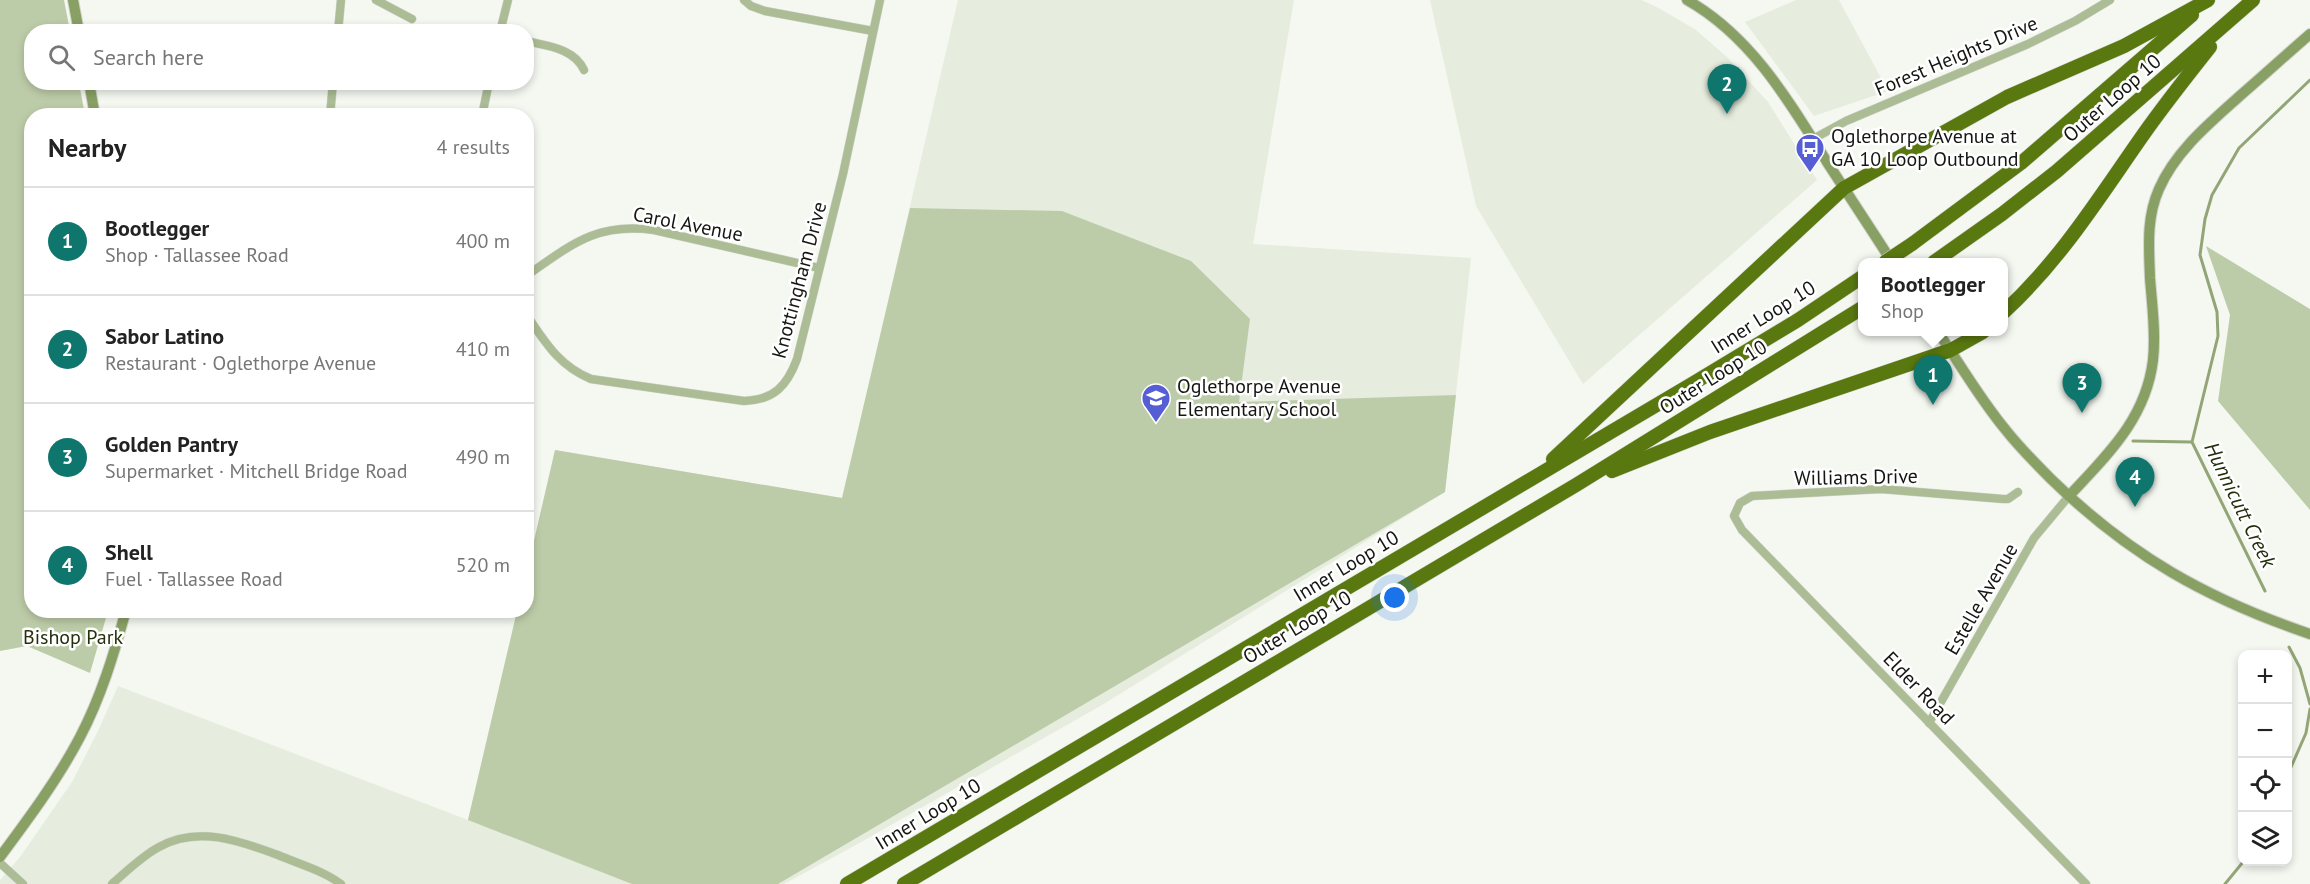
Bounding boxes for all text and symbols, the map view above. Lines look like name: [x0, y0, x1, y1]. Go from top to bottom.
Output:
street label: Forest Heights Drive: [1871, 10, 2041, 102]
search box: [24, 24, 534, 90]
icon: search: [45, 41, 78, 74]
text: Search here: [93, 43, 204, 71]
street label: Outer Loop 10: [2057, 48, 2167, 148]
pin: 2: [1708, 64, 1746, 114]
place label: Oglethorpe Avenue at GA 10 Loop Outbound: [1831, 123, 2019, 172]
text: Nearby: [48, 131, 126, 164]
bus stop icon: Oglethorpe Avenue at GA 10 Loop Outbound: [1794, 132, 1826, 174]
text: 4 results: [437, 134, 510, 160]
street label: Knottingham Drive: [766, 199, 832, 361]
street label: Carol Avenue: [631, 201, 745, 247]
text: Bootlegger: [105, 214, 209, 242]
text: 1: [62, 228, 73, 254]
text: 400 m: [456, 228, 510, 254]
text: Shop · Tallassee Road: [105, 242, 289, 268]
popup: [1858, 258, 2008, 336]
text: Bootlegger: [1881, 270, 1985, 298]
street label: Inner Loop 10: [1706, 275, 1820, 359]
text: Shop: [1881, 298, 1924, 324]
text: Sabor Latino: [105, 322, 224, 350]
street label: Outer Loop 10: [1654, 334, 1772, 420]
text: 2: [62, 336, 73, 362]
text: 410 m: [456, 336, 510, 362]
text: Restaurant · Oglethorpe Avenue: [105, 350, 376, 376]
pin: 1: [1914, 356, 1952, 405]
pin: 3: [2062, 364, 2102, 413]
place label: Oglethorpe Avenue Elementary School: [1177, 373, 1341, 422]
school or university icon: Oglethorpe Avenue Elementary School: [1140, 382, 1172, 424]
text: Golden Pantry: [105, 430, 238, 458]
water label: Hunnicutt Creek: [2198, 438, 2283, 573]
text: 3: [62, 444, 73, 470]
text: 490 m: [456, 444, 510, 470]
text: Supermarket · Mitchell Bridge Road: [105, 458, 408, 484]
pin: 4: [2116, 458, 2154, 507]
street label: Williams Drive: [1794, 463, 1918, 491]
street label: Inner Loop 10: [1288, 524, 1404, 608]
text: Shell: [105, 538, 153, 566]
street label: Estelle Avenue: [1939, 538, 2023, 660]
text: 4: [62, 552, 73, 578]
text: 520 m: [456, 552, 510, 578]
text: Fuel · Tallassee Road: [105, 566, 283, 592]
your location: [1380, 583, 1409, 612]
street label: Outer Loop 10: [1238, 584, 1356, 670]
park label: Bishop Park: [23, 624, 123, 650]
street label: Elder Road: [1878, 646, 1960, 730]
map controls: [2238, 650, 2292, 866]
button: +: [2238, 650, 2292, 704]
button: −: [2238, 704, 2292, 758]
button: locate: [2238, 758, 2292, 812]
street label: Inner Loop 10: [870, 772, 986, 856]
button: layers: [2238, 812, 2292, 866]

